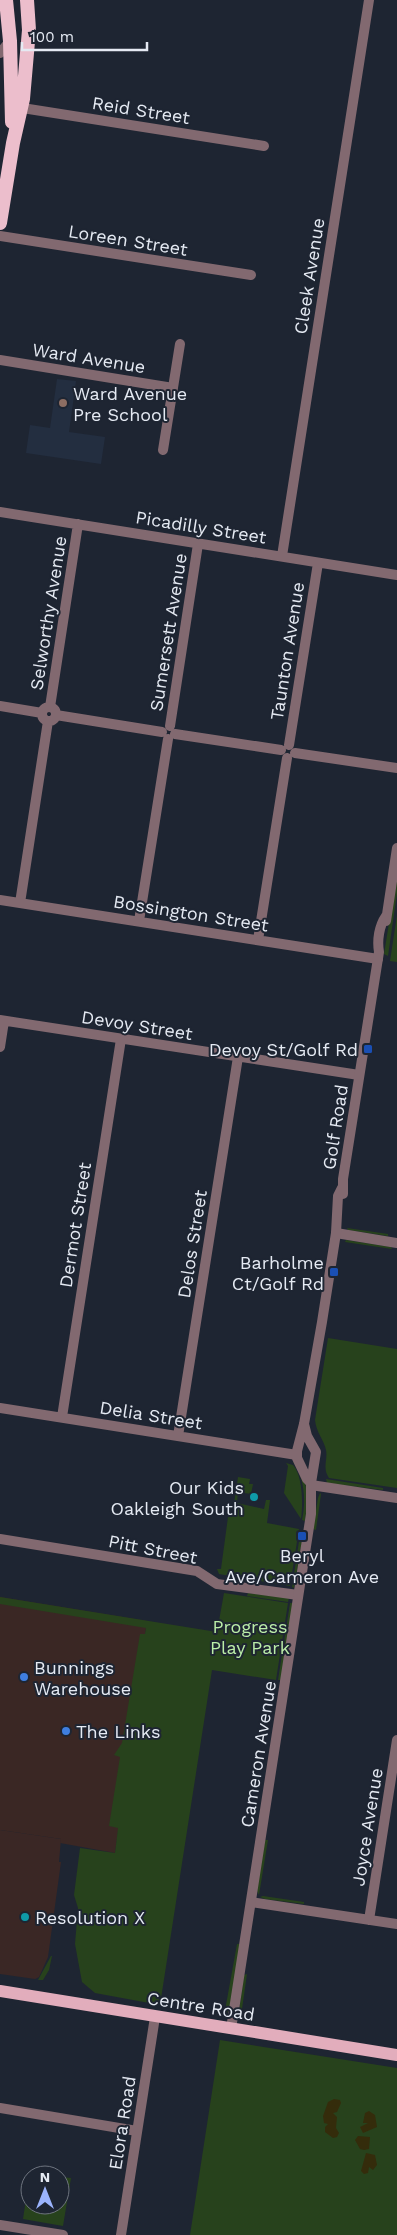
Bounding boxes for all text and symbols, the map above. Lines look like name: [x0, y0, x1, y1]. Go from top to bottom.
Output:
scale bar: [22, 20, 148, 52]
text: 100 m: [30, 28, 74, 46]
street label: Reid Street: [91, 92, 192, 128]
street label: Cleek Avenue: [289, 216, 329, 336]
street label: Loreen Street: [67, 220, 190, 260]
street label: Ward Avenue: [31, 339, 147, 377]
place label: Ward Avenue Pre School: [73, 383, 187, 425]
marker: Ward Avenue Pre School: [57, 397, 69, 409]
street label: Picadilly Street: [134, 506, 268, 548]
street label: Selworthy Avenue: [25, 534, 71, 692]
street label: Sumersett Avenue: [145, 551, 191, 713]
street label: Taunton Avenue: [266, 580, 308, 722]
street label: Bossington Street: [112, 890, 271, 936]
street label: Devoy Street: [80, 1006, 194, 1044]
place label: Devoy St/Golf Rd: [209, 1039, 358, 1060]
marker: Devoy St/Golf Rd: [362, 1043, 374, 1055]
street label: Golf Road: [318, 1083, 352, 1171]
street label: Dermot Street: [55, 1161, 95, 1289]
street label: Delos Street: [173, 1188, 211, 1300]
place label: Barholme Ct/Golf Rd: [232, 1252, 324, 1294]
marker: Barholme Ct/Golf Rd: [328, 1266, 340, 1278]
street label: Delia Street: [98, 1397, 204, 1434]
place label: Our Kids Oakleigh South: [110, 1477, 244, 1519]
marker: Our Kids Oakleigh South: [248, 1491, 260, 1503]
street label: Pitt Street: [107, 1530, 200, 1568]
marker: Beryl Ave/Cameron Ave: [296, 1530, 308, 1542]
place label: Beryl Ave/Cameron Ave: [225, 1545, 379, 1587]
park label: Progress Play Park: [210, 1616, 290, 1658]
place label: Bunnings Warehouse: [34, 1657, 131, 1699]
marker: Bunnings Warehouse: [18, 1671, 30, 1683]
street label: Cameron Avenue: [236, 1679, 280, 1829]
place label: The Links: [76, 1721, 160, 1742]
marker: The Links: [60, 1725, 72, 1737]
street label: Joyce Avenue: [347, 1766, 387, 1888]
place label: Resolution X: [35, 1907, 145, 1928]
marker: Resolution X: [19, 1911, 31, 1923]
street label: Centre Road: [146, 1987, 256, 2025]
street label: Elora Road: [104, 2075, 140, 2171]
north arrow: [20, 2165, 70, 2215]
text: N: [40, 2169, 50, 2185]

